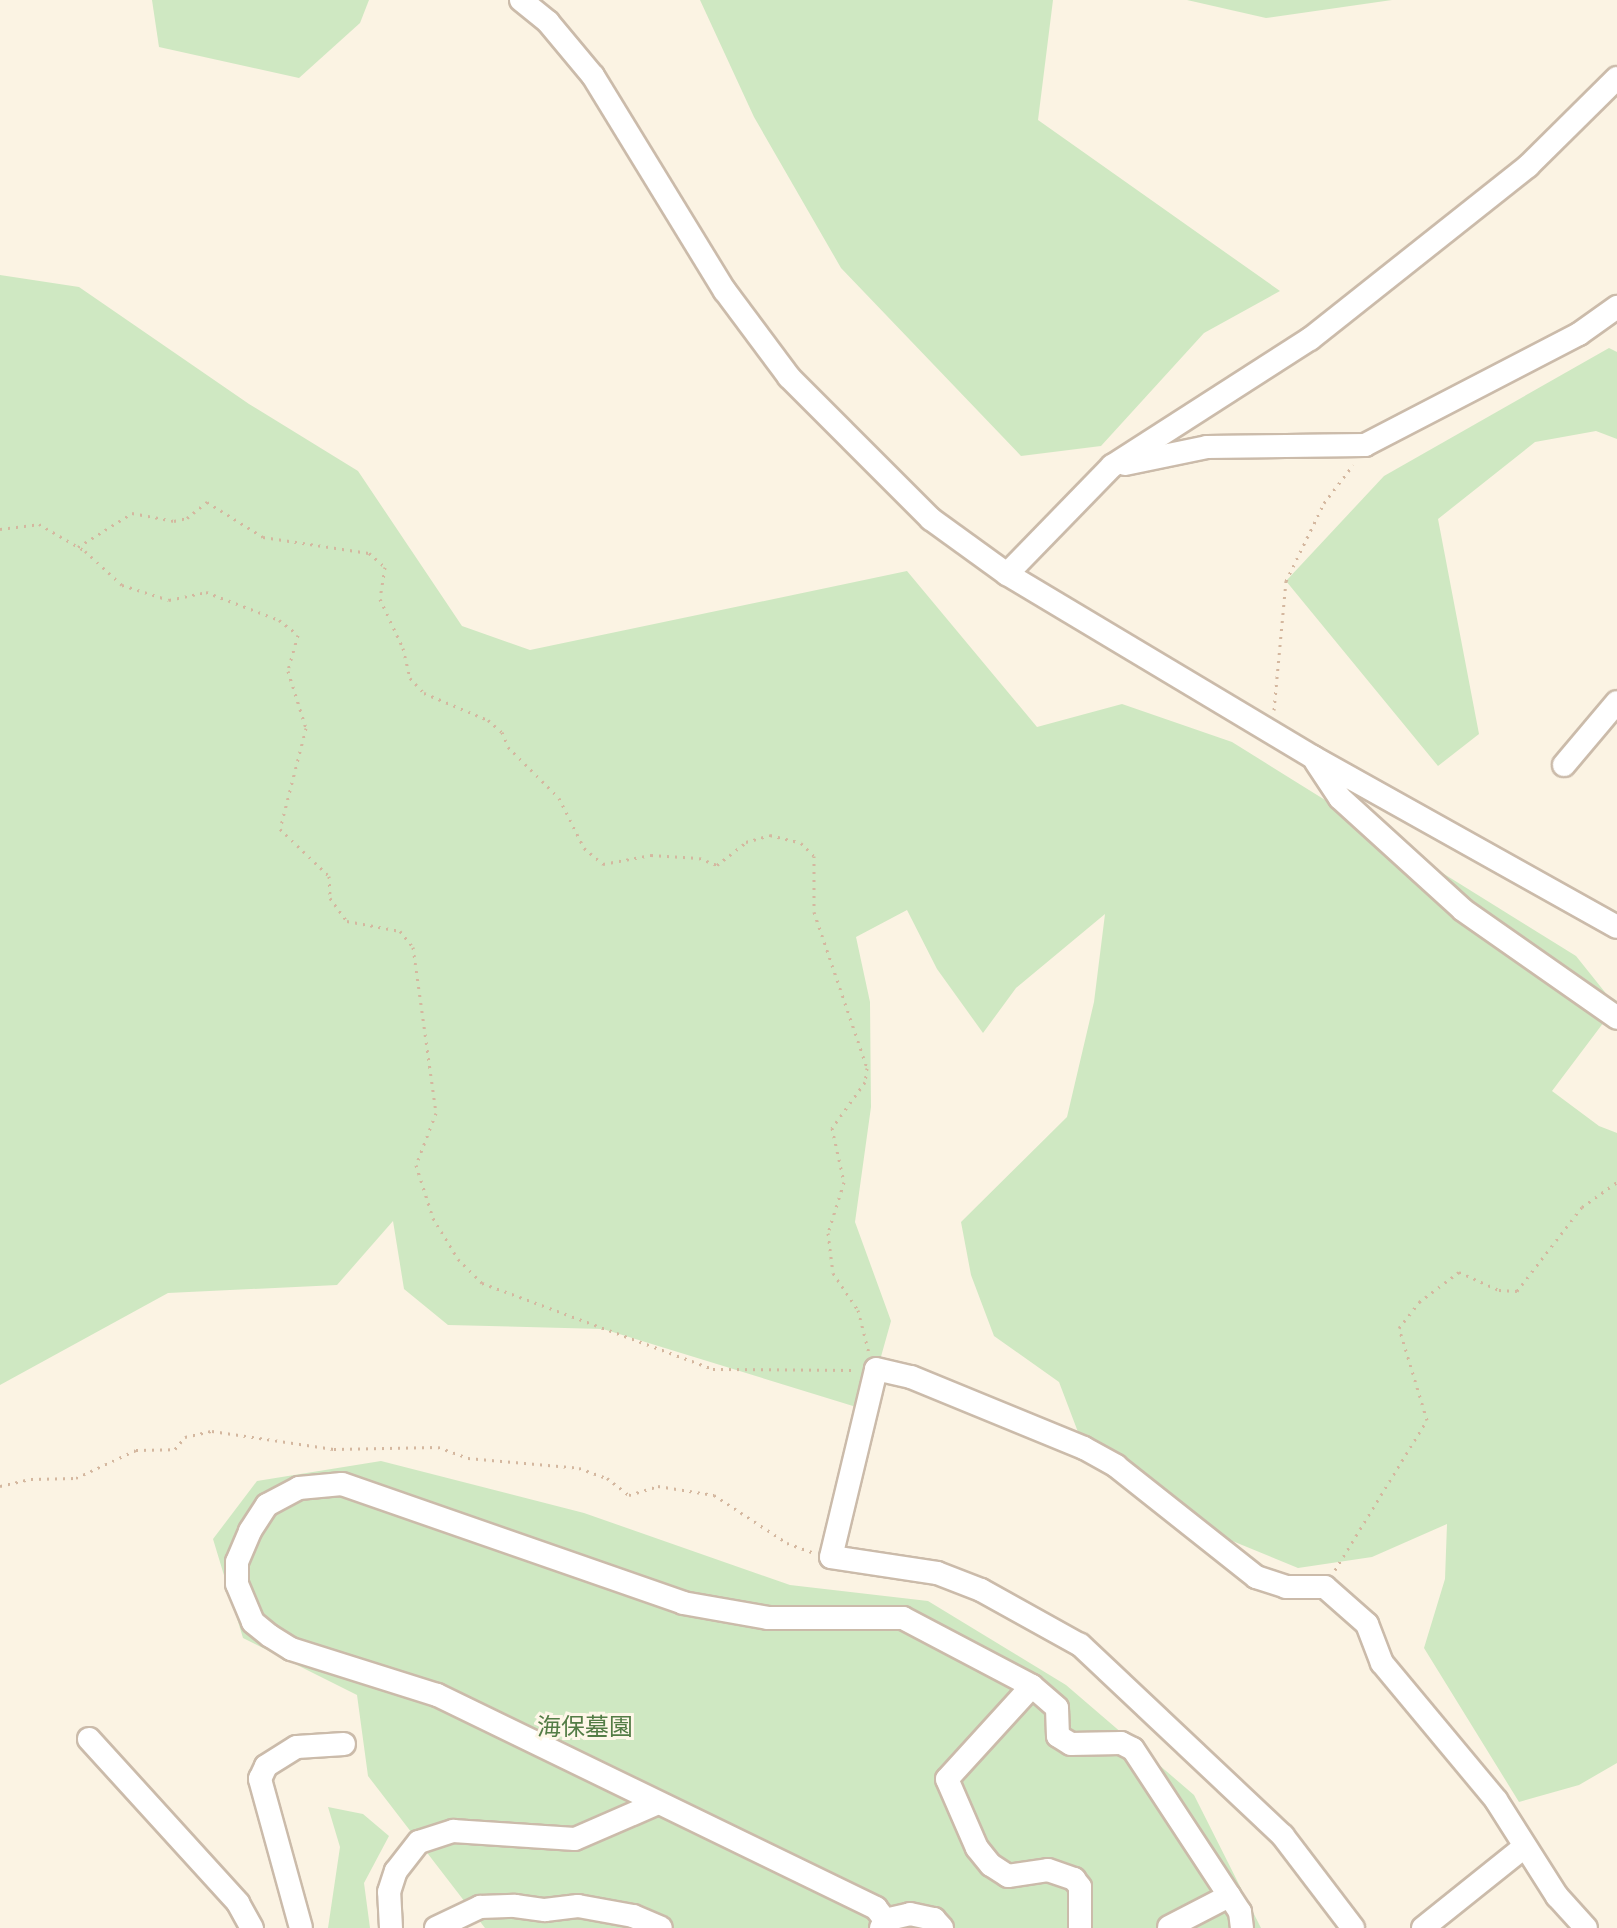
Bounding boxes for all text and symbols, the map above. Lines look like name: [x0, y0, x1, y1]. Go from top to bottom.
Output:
park label: 海保墓園: [537, 1712, 633, 1740]

